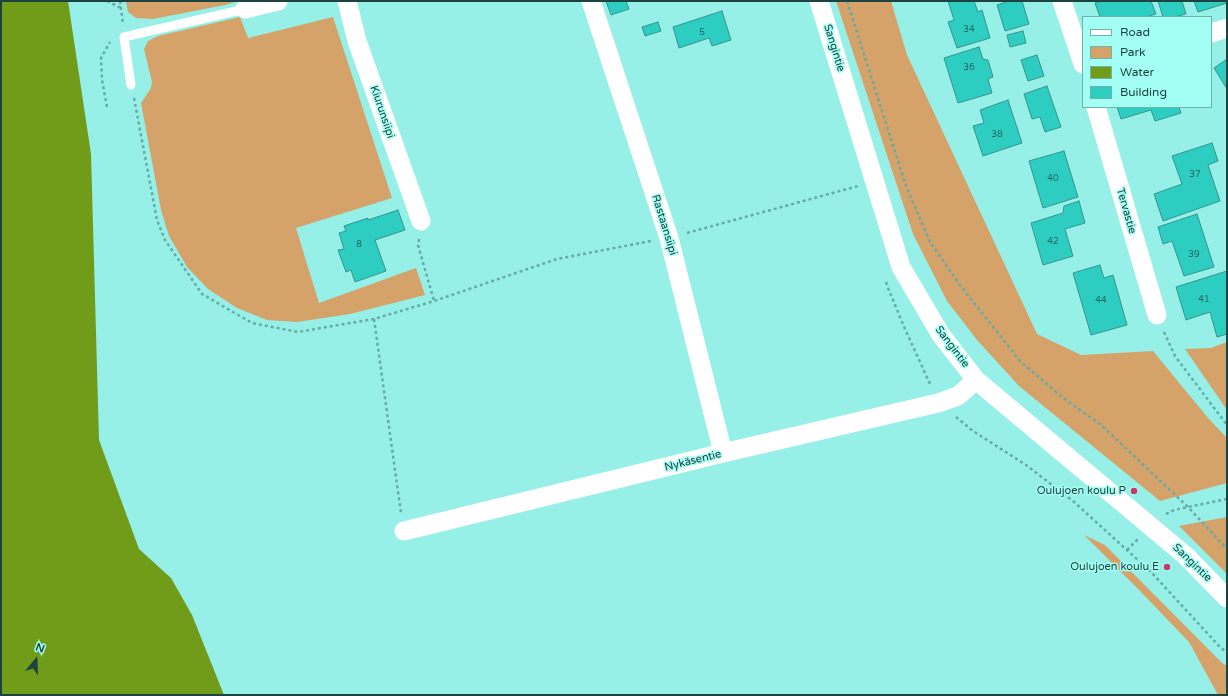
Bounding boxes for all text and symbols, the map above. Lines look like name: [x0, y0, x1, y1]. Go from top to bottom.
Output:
legend: [1082, 16, 1212, 108]
street label: Sangintie: [821, 23, 847, 73]
house number: 34: [963, 25, 975, 35]
text: Road: [1120, 25, 1150, 39]
house number: 5: [699, 28, 705, 38]
text: Park: [1120, 45, 1146, 59]
house number: 36: [963, 63, 975, 73]
text: Water: [1120, 65, 1154, 79]
street label: Kiurunsiipi: [367, 84, 397, 140]
text: Building: [1120, 85, 1167, 99]
house number: 38: [991, 130, 1003, 140]
house number: 37: [1189, 170, 1201, 180]
house number: 40: [1047, 174, 1059, 184]
street label: Tervastie: [1113, 187, 1139, 235]
street label: Rastaansiipi: [648, 193, 680, 257]
house number: 42: [1047, 237, 1059, 247]
house number: 8: [356, 240, 362, 250]
house number: 39: [1188, 250, 1200, 260]
house number: 41: [1198, 295, 1210, 305]
house number: 44: [1095, 296, 1107, 306]
street label: Sangintie: [932, 323, 972, 371]
street label: Nykäsentie: [663, 448, 723, 474]
place label: Oulujoen koulu P: [1037, 484, 1126, 498]
marker: Oulujoen koulu P: [1129, 486, 1139, 496]
street label: Sangintie: [1170, 541, 1214, 585]
place label: Oulujoen koulu E: [1070, 560, 1159, 574]
marker: Oulujoen koulu E: [1162, 562, 1172, 572]
north arrow: [16, 640, 56, 680]
text: N: [34, 641, 46, 656]

